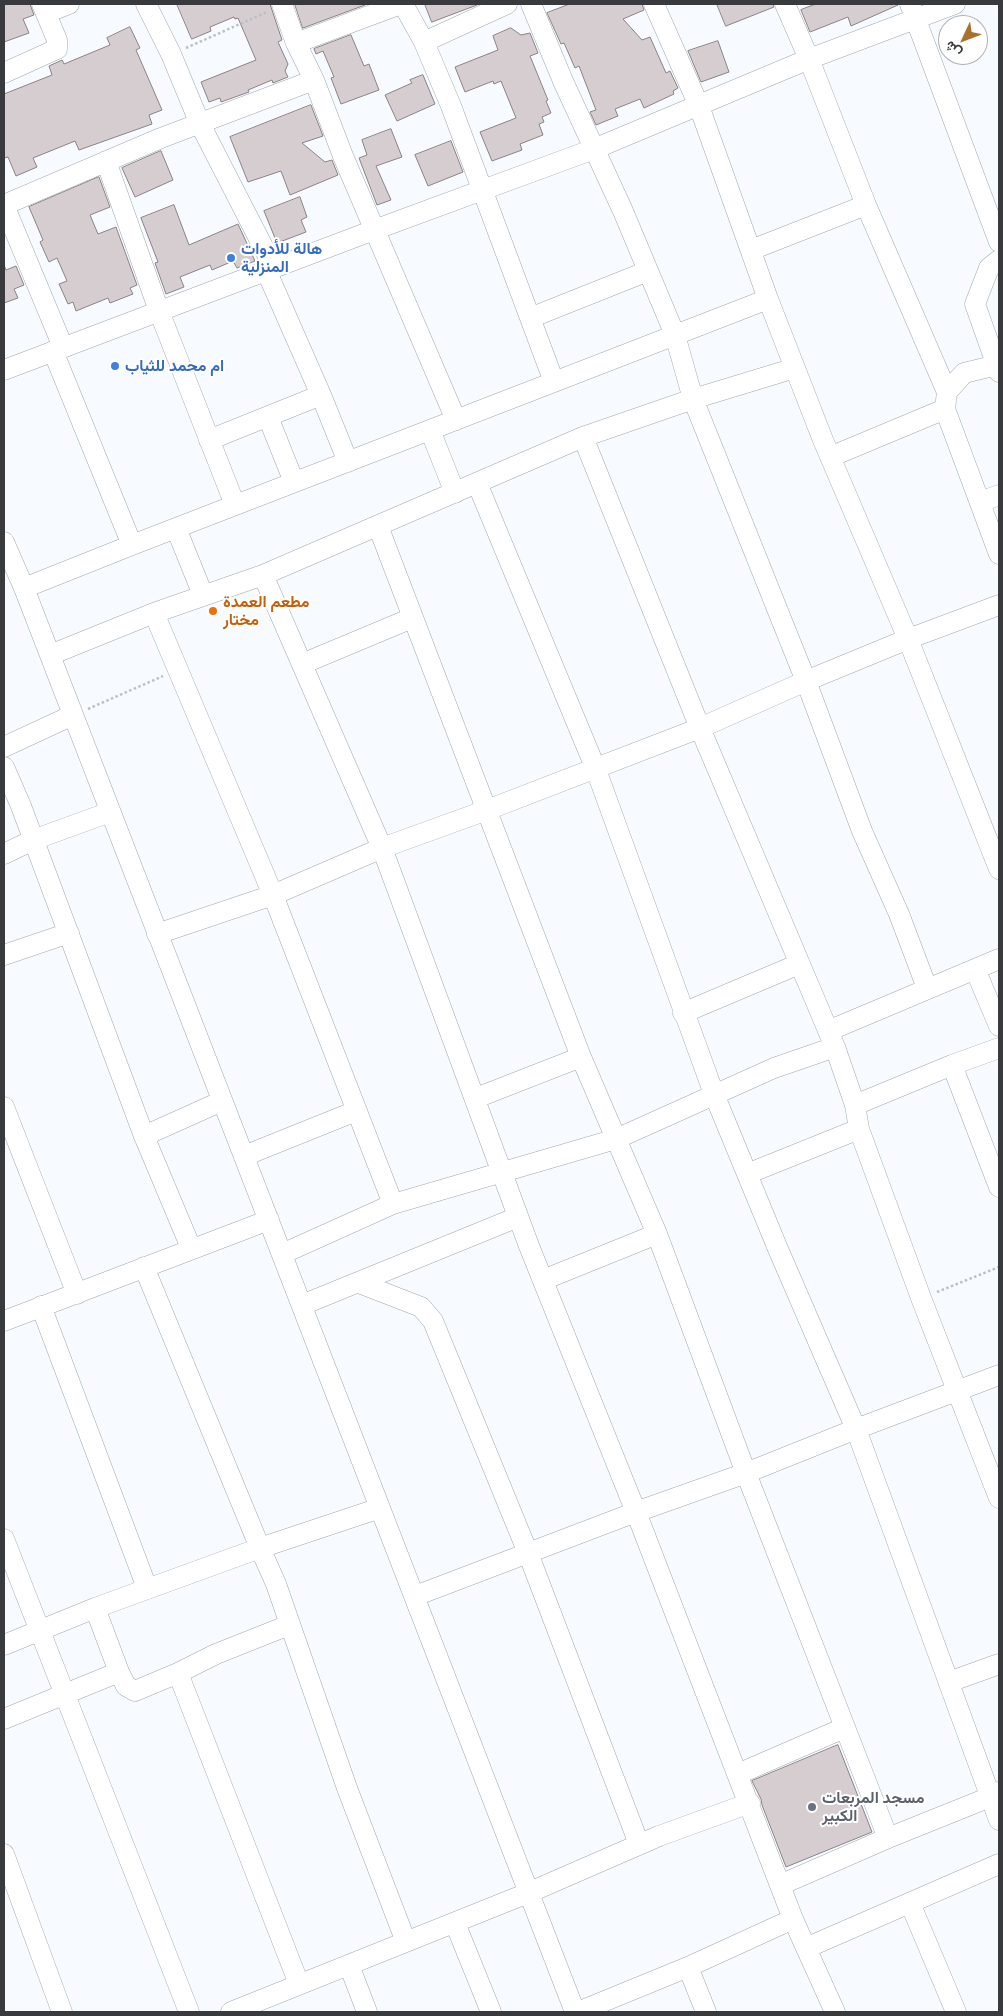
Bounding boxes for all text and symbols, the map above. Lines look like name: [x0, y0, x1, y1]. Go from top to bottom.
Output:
north arrow: [938, 15, 988, 65]
text: ش: [940, 37, 965, 62]
place label: هالة للأدوات المنزلية: [241, 239, 322, 277]
marker: هالة للأدوات المنزلية: [225, 252, 237, 264]
place label: ام محمد للثياب: [125, 356, 224, 376]
marker: ام محمد للثياب: [109, 360, 121, 372]
place label: مطعم العمدة مختار: [223, 592, 309, 630]
marker: مطعم العمدة مختار: [207, 605, 219, 617]
place label: مسجد المربعات الكبير: [822, 1788, 924, 1826]
marker: مسجد المربعات الكبير: [806, 1801, 818, 1813]

